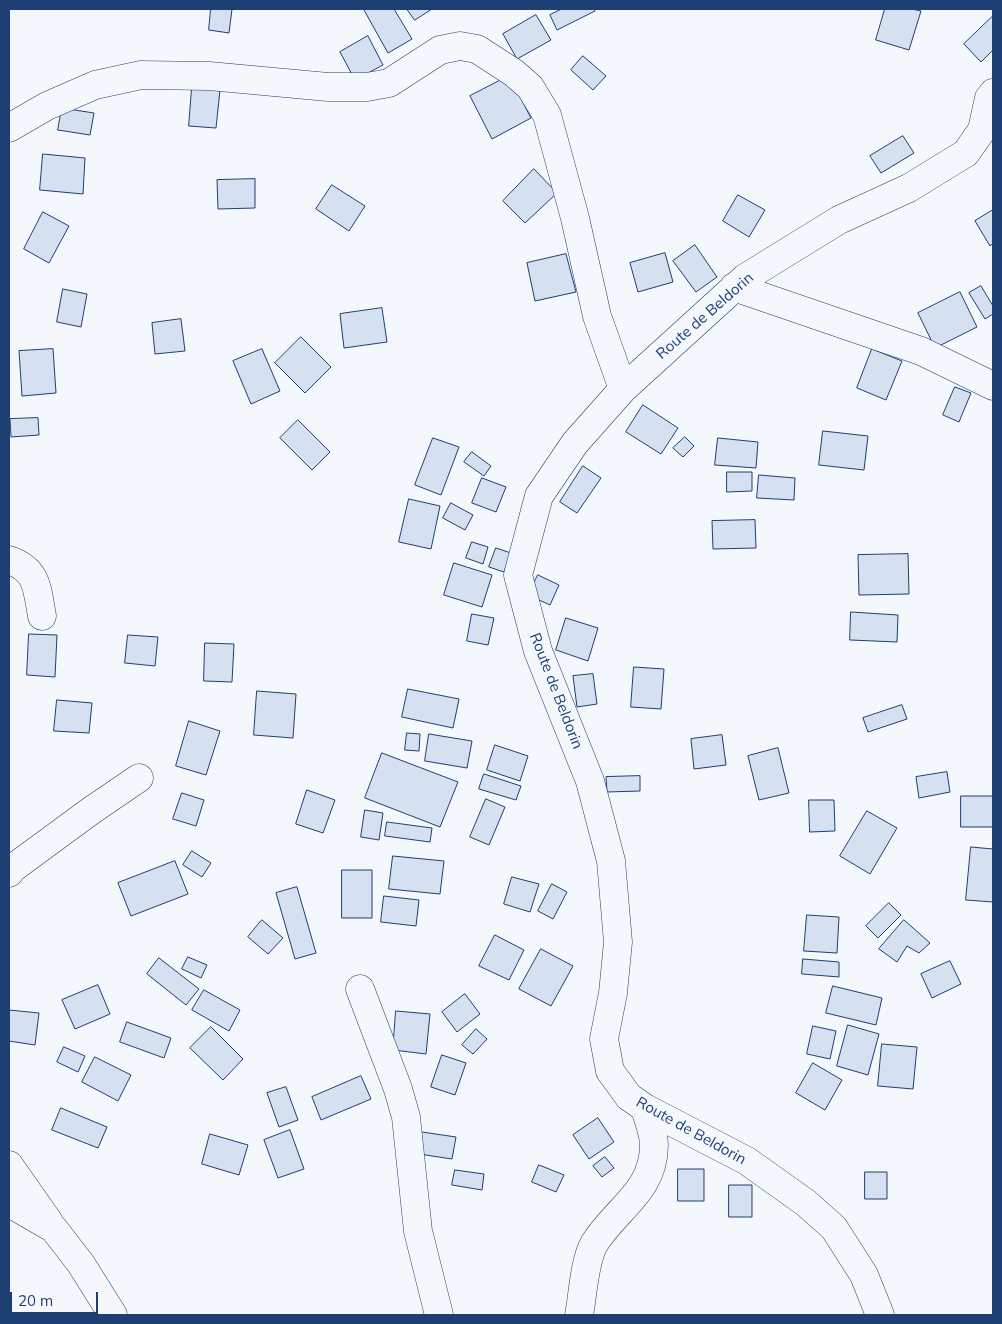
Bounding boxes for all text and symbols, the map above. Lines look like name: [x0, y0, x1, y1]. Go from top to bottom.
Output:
street label: Route de Beldorin: [653, 269, 757, 363]
street label: Route de Beldorin: [526, 630, 586, 752]
street label: Route de Beldorin: [633, 1093, 749, 1169]
scale bar: [12, 1282, 100, 1314]
text: 20 m: [18, 1291, 53, 1310]

